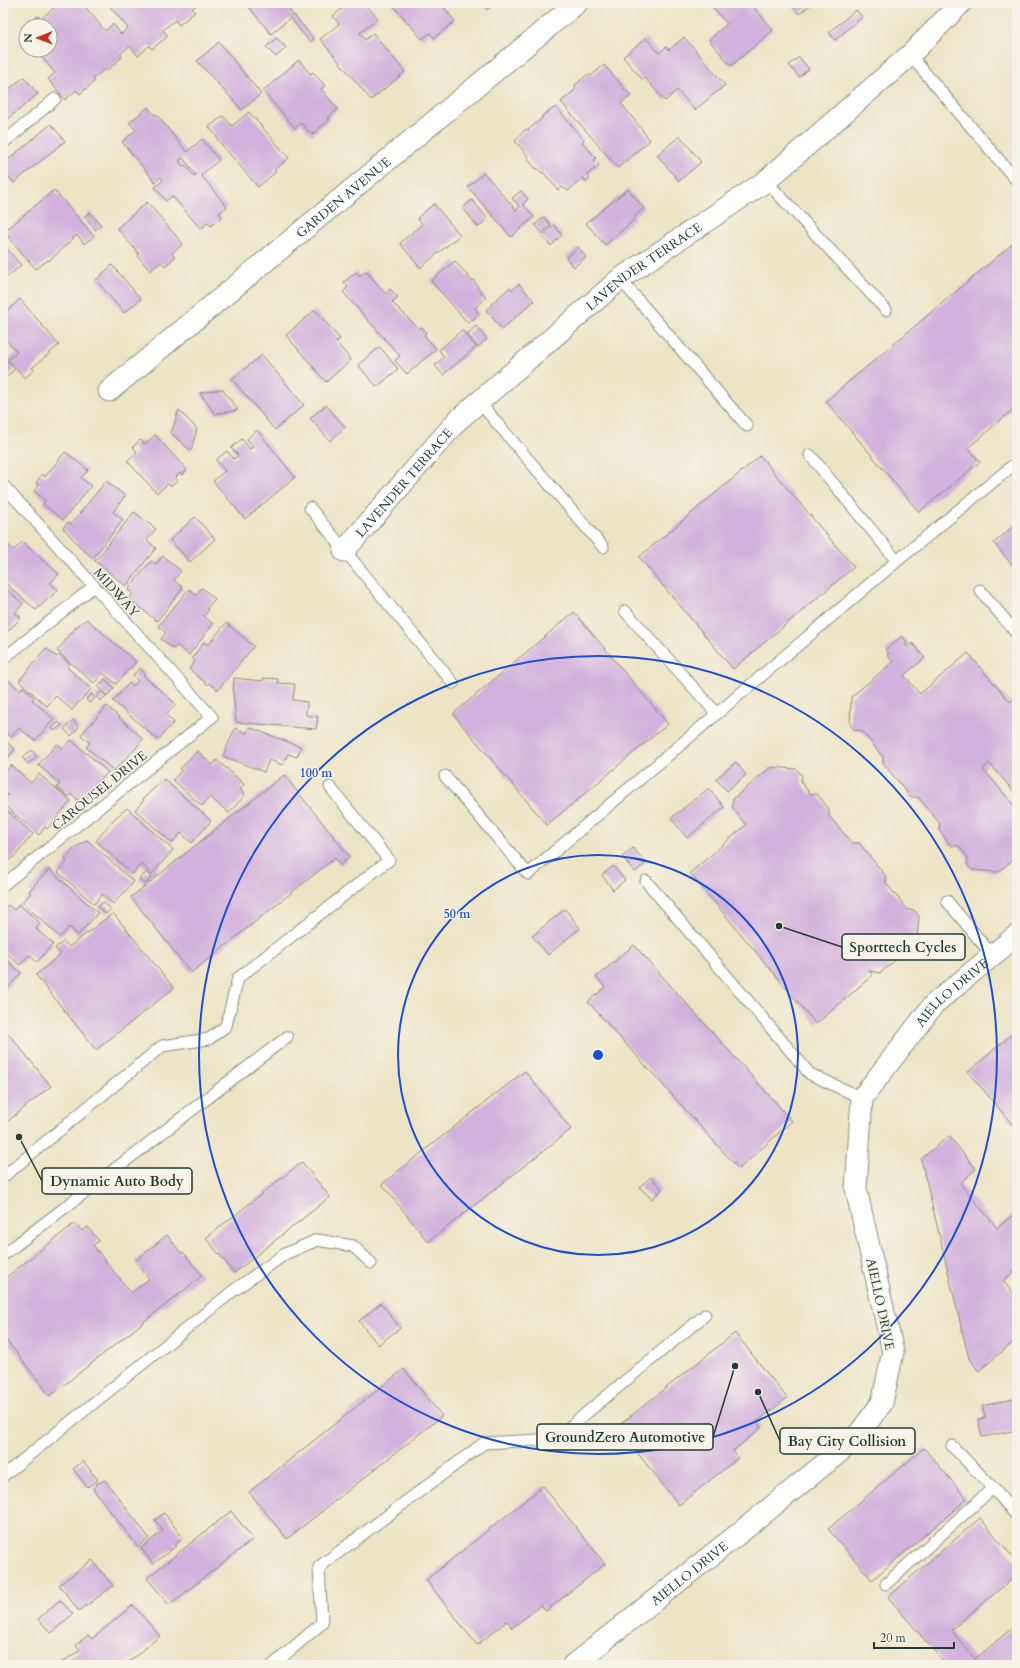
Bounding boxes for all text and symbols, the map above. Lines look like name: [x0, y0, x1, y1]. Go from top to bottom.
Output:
north arrow: [18, 18, 58, 58]
text: N: [21, 33, 36, 43]
street label: GARDEN AVENUE: [292, 153, 395, 242]
street label: LAVENDER TERRACE: [582, 219, 706, 315]
street label: LAVENDER TERRACE: [352, 424, 457, 542]
street label: MIDWAY: [89, 564, 143, 621]
street label: CAROUSEL DRIVE: [48, 747, 151, 835]
text: 100 m: [300, 765, 333, 781]
text: 50 m: [444, 906, 471, 922]
callout: Sporttech Cycles: [842, 934, 965, 960]
text: Sporttech Cycles: [850, 938, 956, 957]
street label: AIELLO DRIVE: [912, 955, 992, 1031]
centre of rings: [591, 1048, 605, 1062]
callout: Dynamic Auto Body: [42, 1168, 192, 1194]
text: Dynamic Auto Body: [50, 1172, 184, 1191]
street label: AIELLO DRIVE: [861, 1256, 899, 1352]
callout: GroundZero Automotive: [537, 1424, 713, 1450]
text: GroundZero Automotive: [545, 1428, 705, 1447]
callout: Bay City Collision: [780, 1428, 915, 1454]
text: Bay City Collision: [788, 1432, 906, 1451]
street label: AIELLO DRIVE: [647, 1538, 732, 1610]
scale bar: [874, 1624, 954, 1650]
text: 20 m: [880, 1630, 907, 1646]

